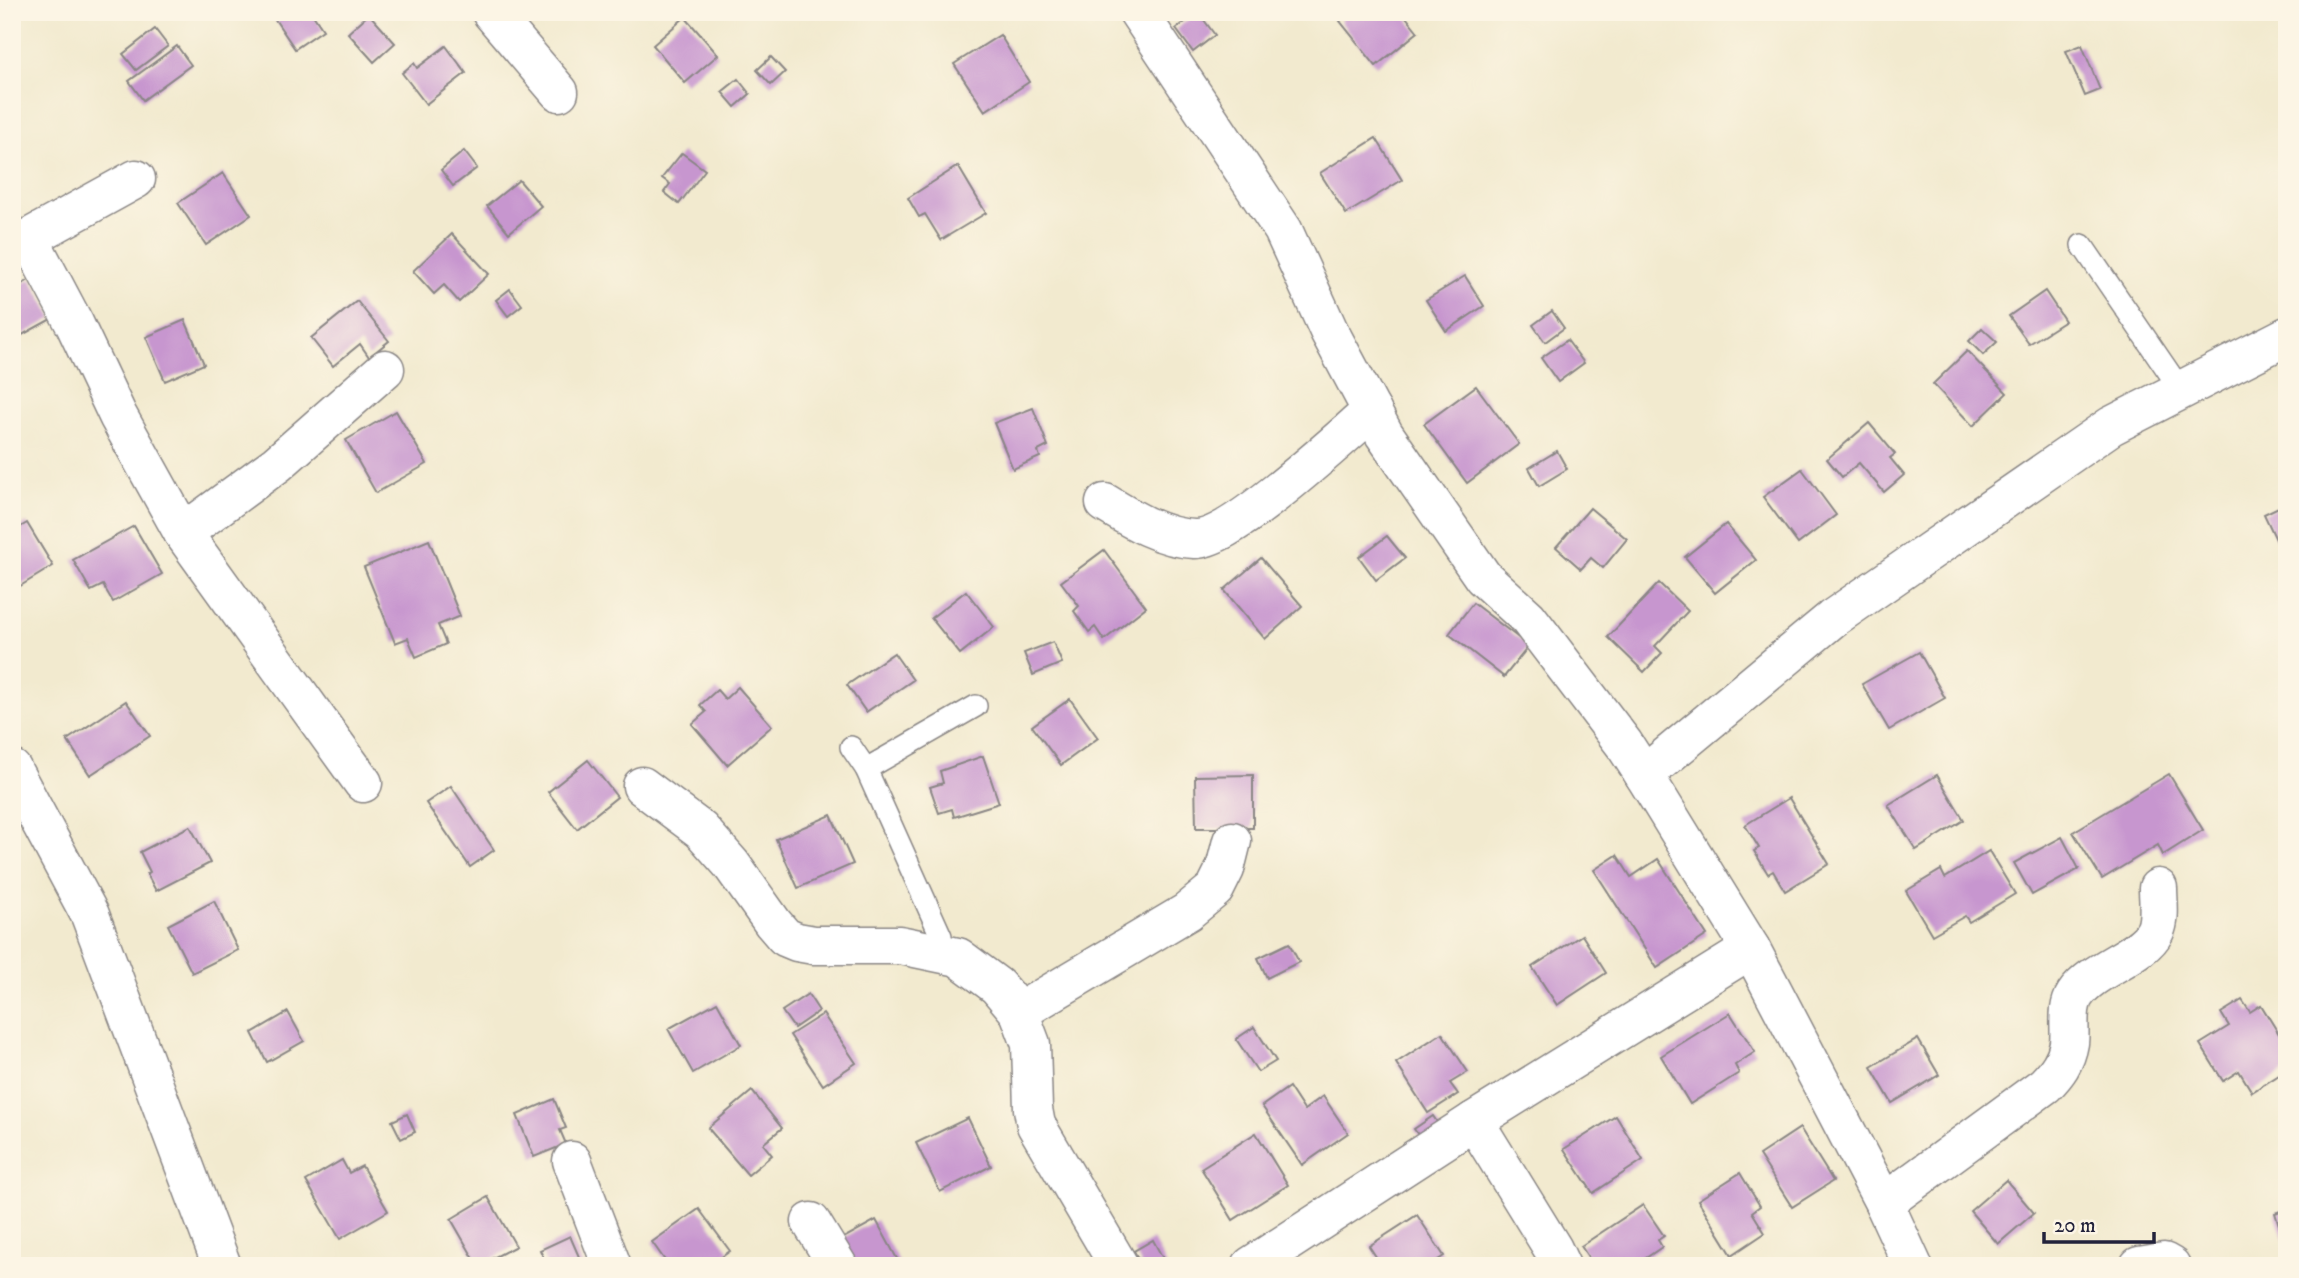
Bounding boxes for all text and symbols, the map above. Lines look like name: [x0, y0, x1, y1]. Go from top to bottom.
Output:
scale bar: [2044, 1201, 2154, 1245]
text: 20 m: [2054, 1213, 2096, 1239]

